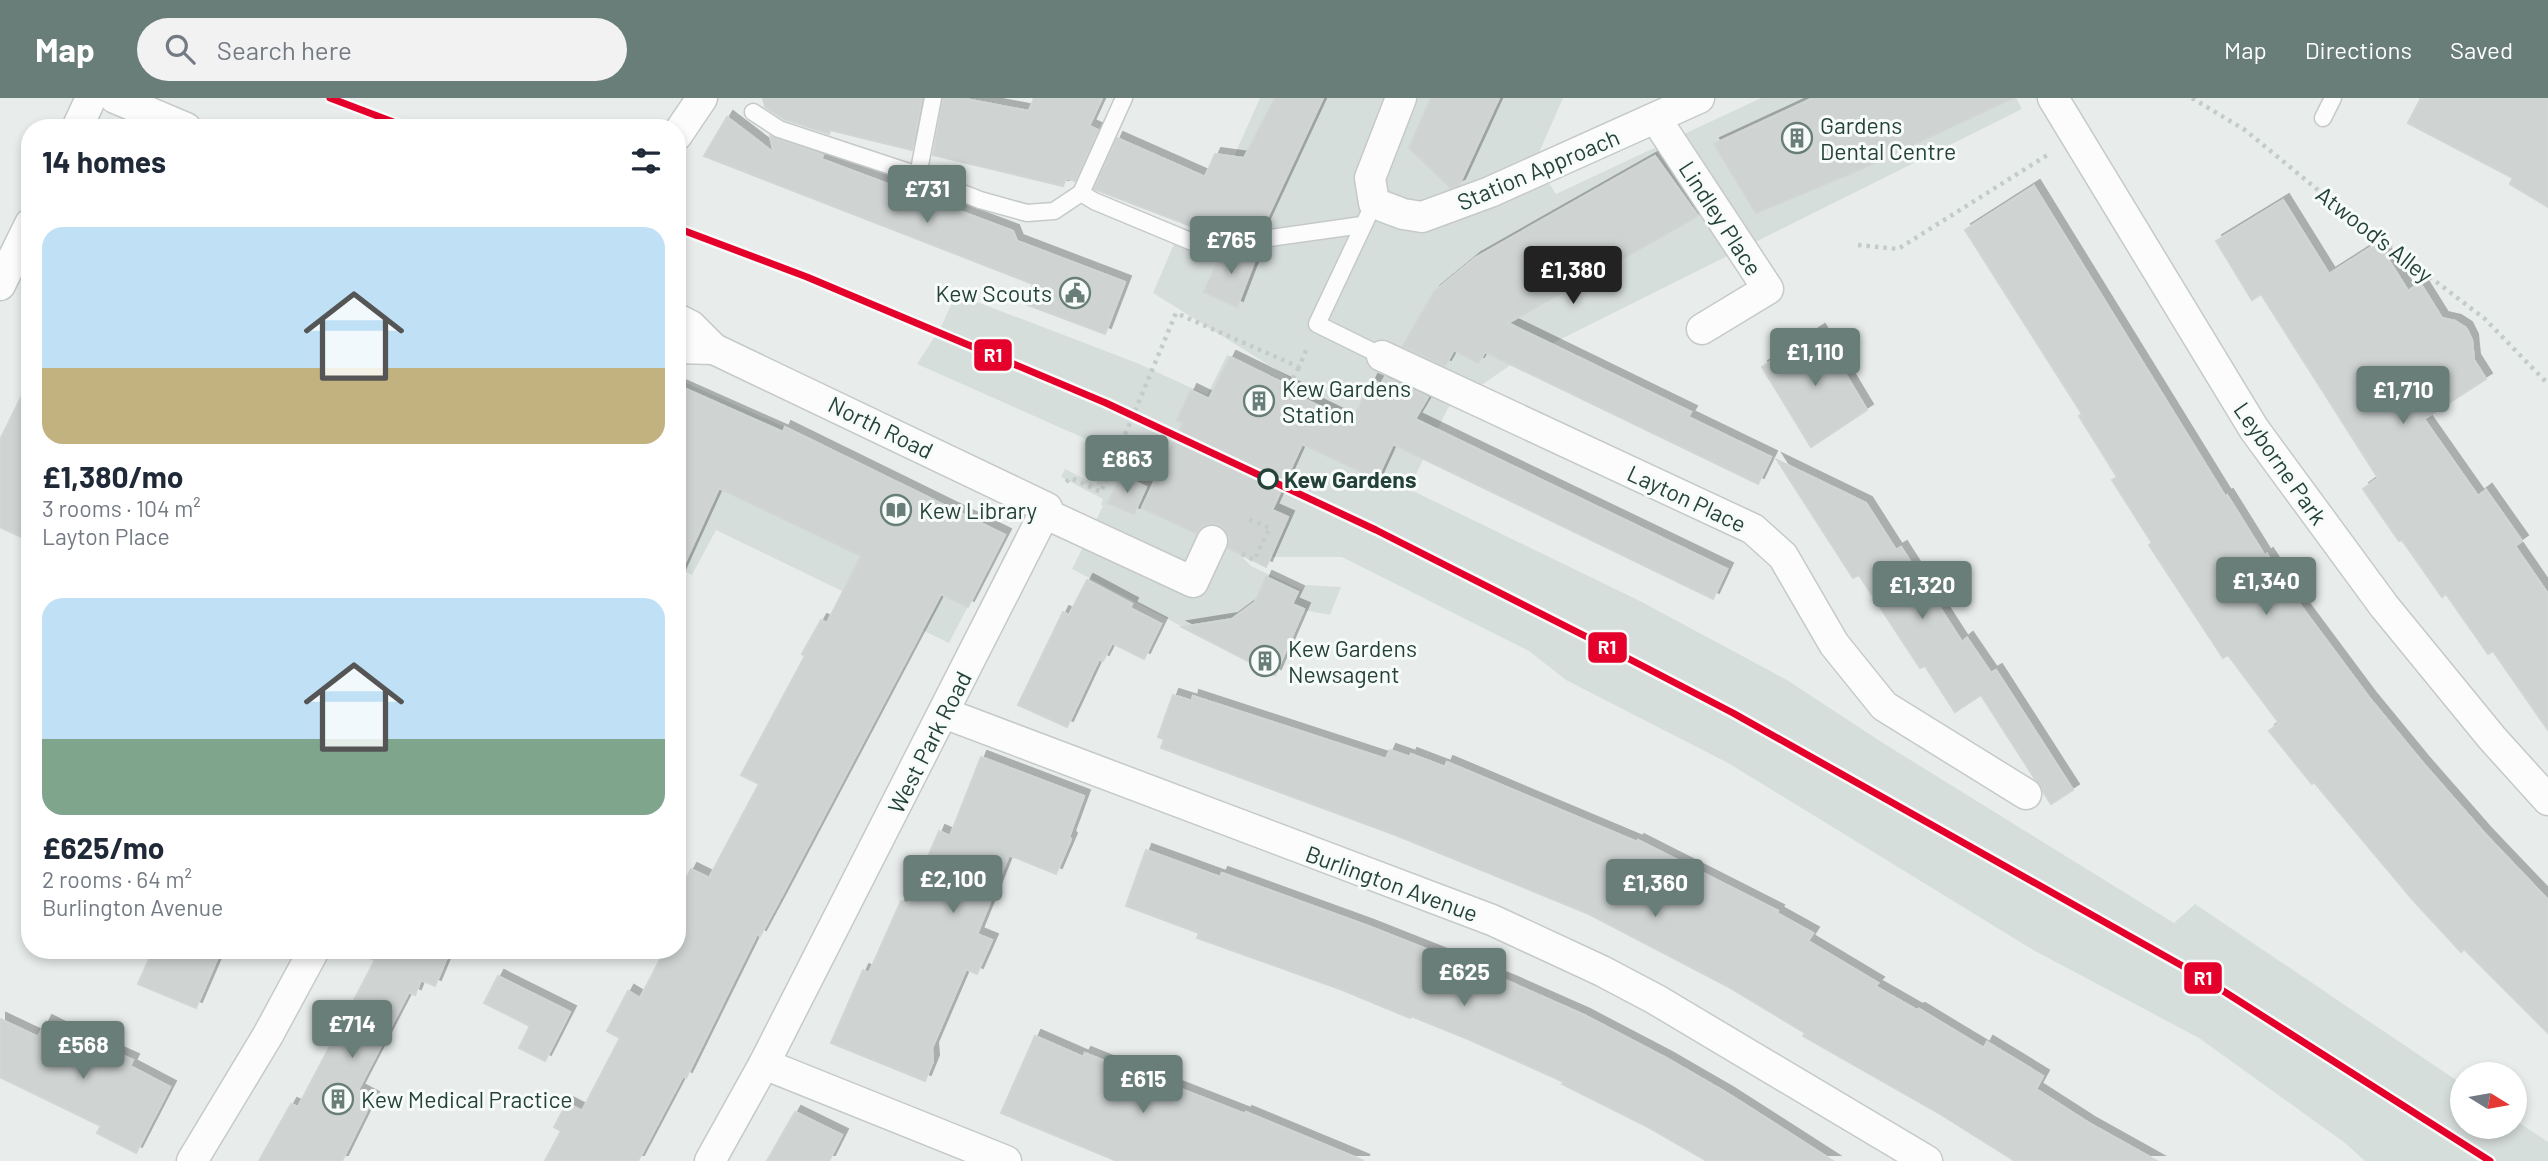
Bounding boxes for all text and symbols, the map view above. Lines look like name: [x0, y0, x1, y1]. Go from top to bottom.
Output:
search box: [137, 18, 627, 81]
text: Map: [35, 29, 95, 69]
icon: search: [161, 30, 199, 68]
text: Search here: [217, 34, 352, 65]
text: Map: [2224, 35, 2267, 64]
text: Directions: [2305, 35, 2412, 64]
text: Saved: [2450, 35, 2513, 64]
place label: Gardens Dental Centre: [1820, 111, 1956, 165]
building icon: Gardens Dental Centre: [1780, 121, 1814, 155]
street label: Station Approach: [1453, 122, 1623, 216]
icon: filters: [627, 142, 665, 180]
text: 14 homes: [42, 143, 166, 179]
street label: Lindley Place: [1674, 155, 1768, 281]
pin: £731: [886, 166, 968, 225]
text: £731: [904, 174, 950, 202]
street label: Atwood’s Alley: [2311, 180, 2439, 289]
pin: £765: [1190, 216, 1272, 276]
text: £765: [1206, 225, 1256, 253]
pin: £1,380: [1516, 246, 1630, 306]
text: £1,380: [1540, 255, 1606, 283]
icon: home: [291, 273, 417, 399]
public building icon: Kew Scouts: [1058, 276, 1092, 310]
place label: Kew Scouts: [936, 279, 1052, 307]
pin: £1,110: [1758, 328, 1872, 388]
text: £1,110: [1786, 337, 1844, 365]
line badge: R1: [973, 338, 1013, 372]
text: R1: [984, 343, 1002, 366]
pin: £1,710: [2346, 366, 2460, 426]
place label: Kew Gardens Station: [1282, 374, 1411, 428]
text: £1,710: [2372, 375, 2434, 403]
building icon: Kew Gardens Station: [1242, 384, 1276, 418]
street label: North Road: [824, 390, 938, 464]
street label: Leyborne Park: [2228, 396, 2334, 530]
pin: £863: [1086, 436, 1168, 495]
text: £863: [1101, 444, 1153, 472]
text: £1,380/mo: [42, 458, 183, 494]
street label: Layton Place: [1623, 458, 1751, 538]
place label: Kew Gardens: [1284, 465, 1416, 493]
marker: Kew Gardens: [1258, 469, 1278, 489]
library icon: Kew Library: [879, 493, 913, 527]
text: 3 rooms · 104 m²: [42, 494, 201, 522]
place label: Kew Library: [919, 496, 1037, 524]
text: Layton Place: [42, 522, 170, 550]
pin: £1,340: [2209, 558, 2323, 617]
pin: £1,320: [1865, 561, 1979, 621]
text: £1,340: [2232, 566, 2300, 594]
text: £1,320: [1889, 570, 1955, 598]
line badge: R1: [1587, 631, 1628, 664]
place label: Kew Gardens Newsagent: [1288, 634, 1417, 688]
text: R1: [1598, 635, 1616, 658]
icon: home: [291, 644, 417, 770]
building icon: Kew Gardens Newsagent: [1248, 644, 1282, 678]
street label: West Park Road: [881, 666, 977, 818]
text: £625/mo: [42, 829, 164, 865]
street label: Burlington Avenue: [1302, 839, 1482, 927]
pin: £2,100: [896, 856, 1010, 915]
pin: £1,360: [1598, 860, 1712, 919]
text: £2,100: [919, 864, 987, 892]
text: 2 rooms · 64 m²: [42, 865, 192, 893]
text: £1,360: [1622, 868, 1688, 896]
text: Burlington Avenue: [42, 893, 223, 921]
pin: £625: [1423, 948, 1505, 1008]
text: £625: [1438, 957, 1490, 985]
line badge: R1: [2183, 961, 2223, 995]
text: R1: [2194, 966, 2212, 989]
pin: £714: [311, 1000, 393, 1060]
text: £714: [328, 1009, 376, 1037]
pin: £568: [42, 1021, 124, 1081]
text: £568: [57, 1030, 109, 1058]
pin: £615: [1102, 1056, 1184, 1115]
north arrow: [2450, 1062, 2527, 1139]
map controls: [2450, 1062, 2527, 1139]
text: £615: [1120, 1064, 1166, 1092]
building icon: Kew Medical Practice: [321, 1082, 355, 1116]
place label: Kew Medical Practice: [361, 1085, 573, 1113]

